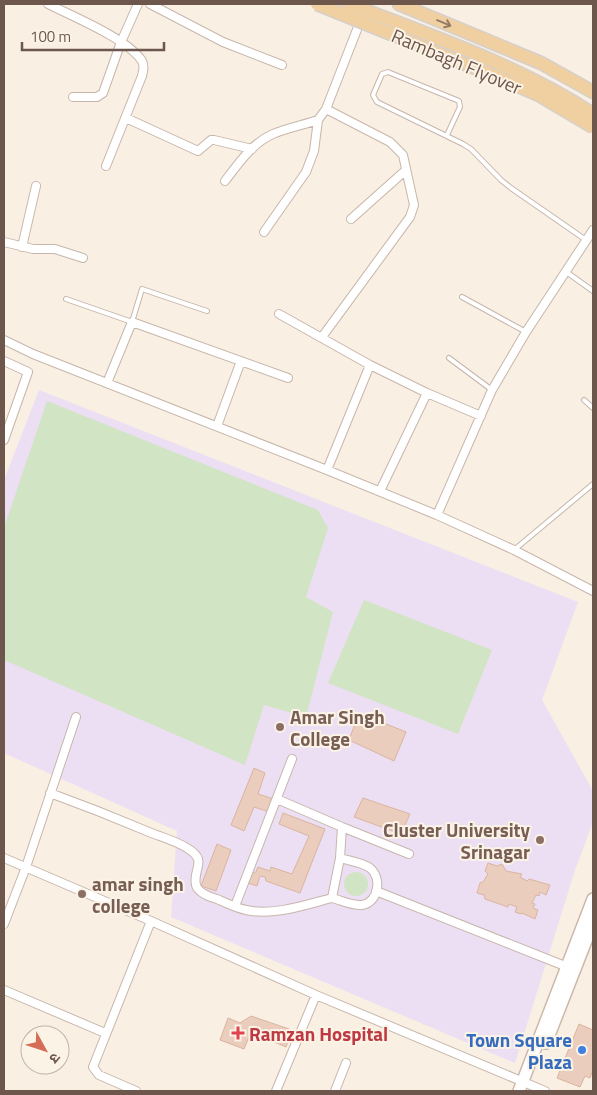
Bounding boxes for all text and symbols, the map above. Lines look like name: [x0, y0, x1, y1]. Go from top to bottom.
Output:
one-way arrow: [436, 18, 451, 28]
scale bar: [22, 20, 165, 52]
street label: Rambagh Flyover: [387, 20, 527, 102]
text: 100 m: [30, 25, 71, 48]
place label: Amar Singh College: [290, 702, 385, 753]
marker: Amar Singh College: [274, 721, 286, 733]
place label: Cluster University Srinagar: [383, 815, 530, 866]
marker: Cluster University Srinagar: [534, 834, 546, 846]
place label: amar singh college: [92, 869, 184, 920]
marker: amar singh college: [76, 888, 88, 900]
place label: Ramzan Hospital: [249, 1019, 388, 1048]
north arrow: [20, 1025, 70, 1075]
place label: Town Square Plaza: [466, 1025, 572, 1076]
marker: Ramzan Hospital: [231, 1026, 245, 1040]
marker: Town Square Plaza: [576, 1044, 588, 1056]
text: उ: [44, 1049, 66, 1069]

